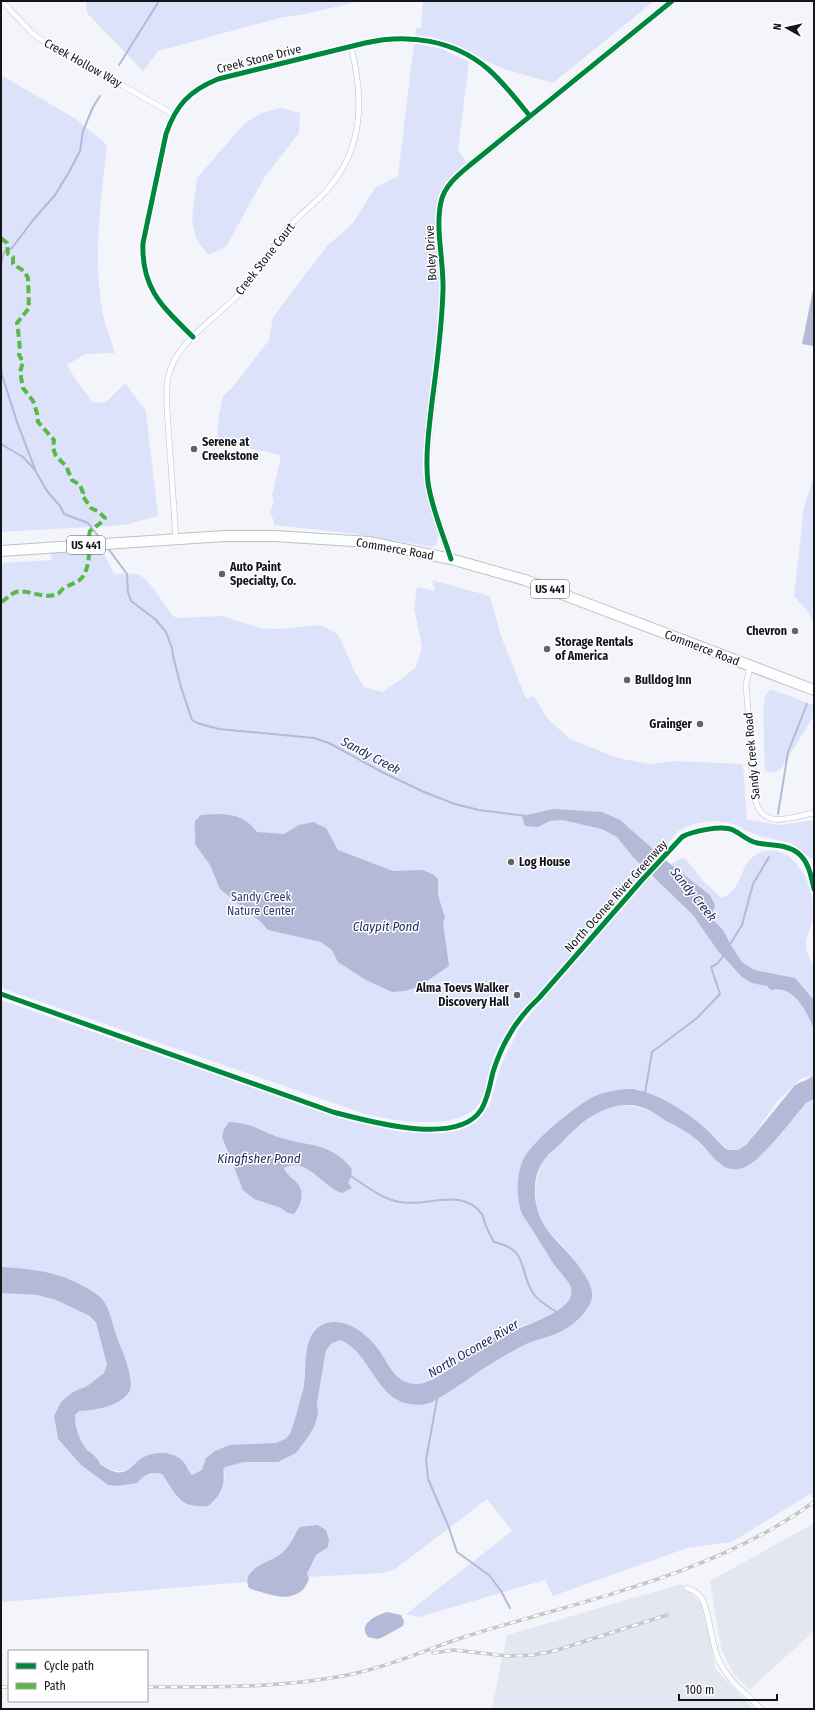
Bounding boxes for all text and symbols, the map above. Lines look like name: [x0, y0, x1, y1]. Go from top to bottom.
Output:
north arrow: [767, 8, 807, 48]
text: N: [771, 23, 784, 31]
street label: Creek Hollow Way: [42, 36, 125, 90]
street label: Creek Stone Drive: [215, 42, 303, 76]
street label: Creek Stone Court: [232, 220, 298, 298]
street label: Boley Drive: [423, 225, 439, 281]
place label: Serene at Creekstone: [202, 435, 258, 463]
marker: Serene at Creekstone: [189, 444, 199, 454]
street label: Commerce Road: [355, 535, 435, 563]
road number: US 441: [67, 536, 105, 554]
place label: Auto Paint Specialty, Co.: [229, 560, 296, 588]
marker: Auto Paint Specialty, Co.: [217, 569, 227, 579]
road number: US 441: [531, 580, 569, 598]
place label: Chevron: [746, 624, 787, 638]
marker: Chevron: [790, 626, 800, 636]
street label: Commerce Road: [663, 627, 741, 669]
place label: Storage Rentals of America: [555, 635, 634, 663]
marker: Storage Rentals of America: [542, 644, 552, 654]
place label: Bulldog Inn: [635, 673, 692, 687]
marker: Bulldog Inn: [622, 675, 632, 685]
street label: Sandy Creek Road: [741, 712, 763, 800]
place label: Grainger: [649, 717, 693, 731]
marker: Grainger: [695, 719, 705, 729]
water label: Sandy Creek: [338, 733, 403, 778]
street label: North Oconee River Greenway: [562, 837, 670, 955]
place label: Log House: [519, 855, 570, 869]
marker: Log House: [506, 857, 516, 867]
water label: Sandy Creek: [667, 864, 720, 925]
park label: Sandy Creek Nature Center: [227, 890, 296, 918]
water label: Claypit Pond: [353, 919, 419, 934]
place label: Alma Toevs Walker Discovery Hall: [415, 981, 510, 1009]
marker: Alma Toevs Walker Discovery Hall: [512, 990, 522, 1000]
water label: Kingfisher Pond: [217, 1151, 301, 1166]
water label: North Oconee River: [425, 1316, 522, 1380]
legend: [8, 1650, 148, 1702]
text: Cycle path: [44, 1659, 94, 1673]
scale bar: [679, 1676, 777, 1702]
text: Path: [44, 1679, 66, 1693]
text: 100 m: [685, 1683, 714, 1697]

